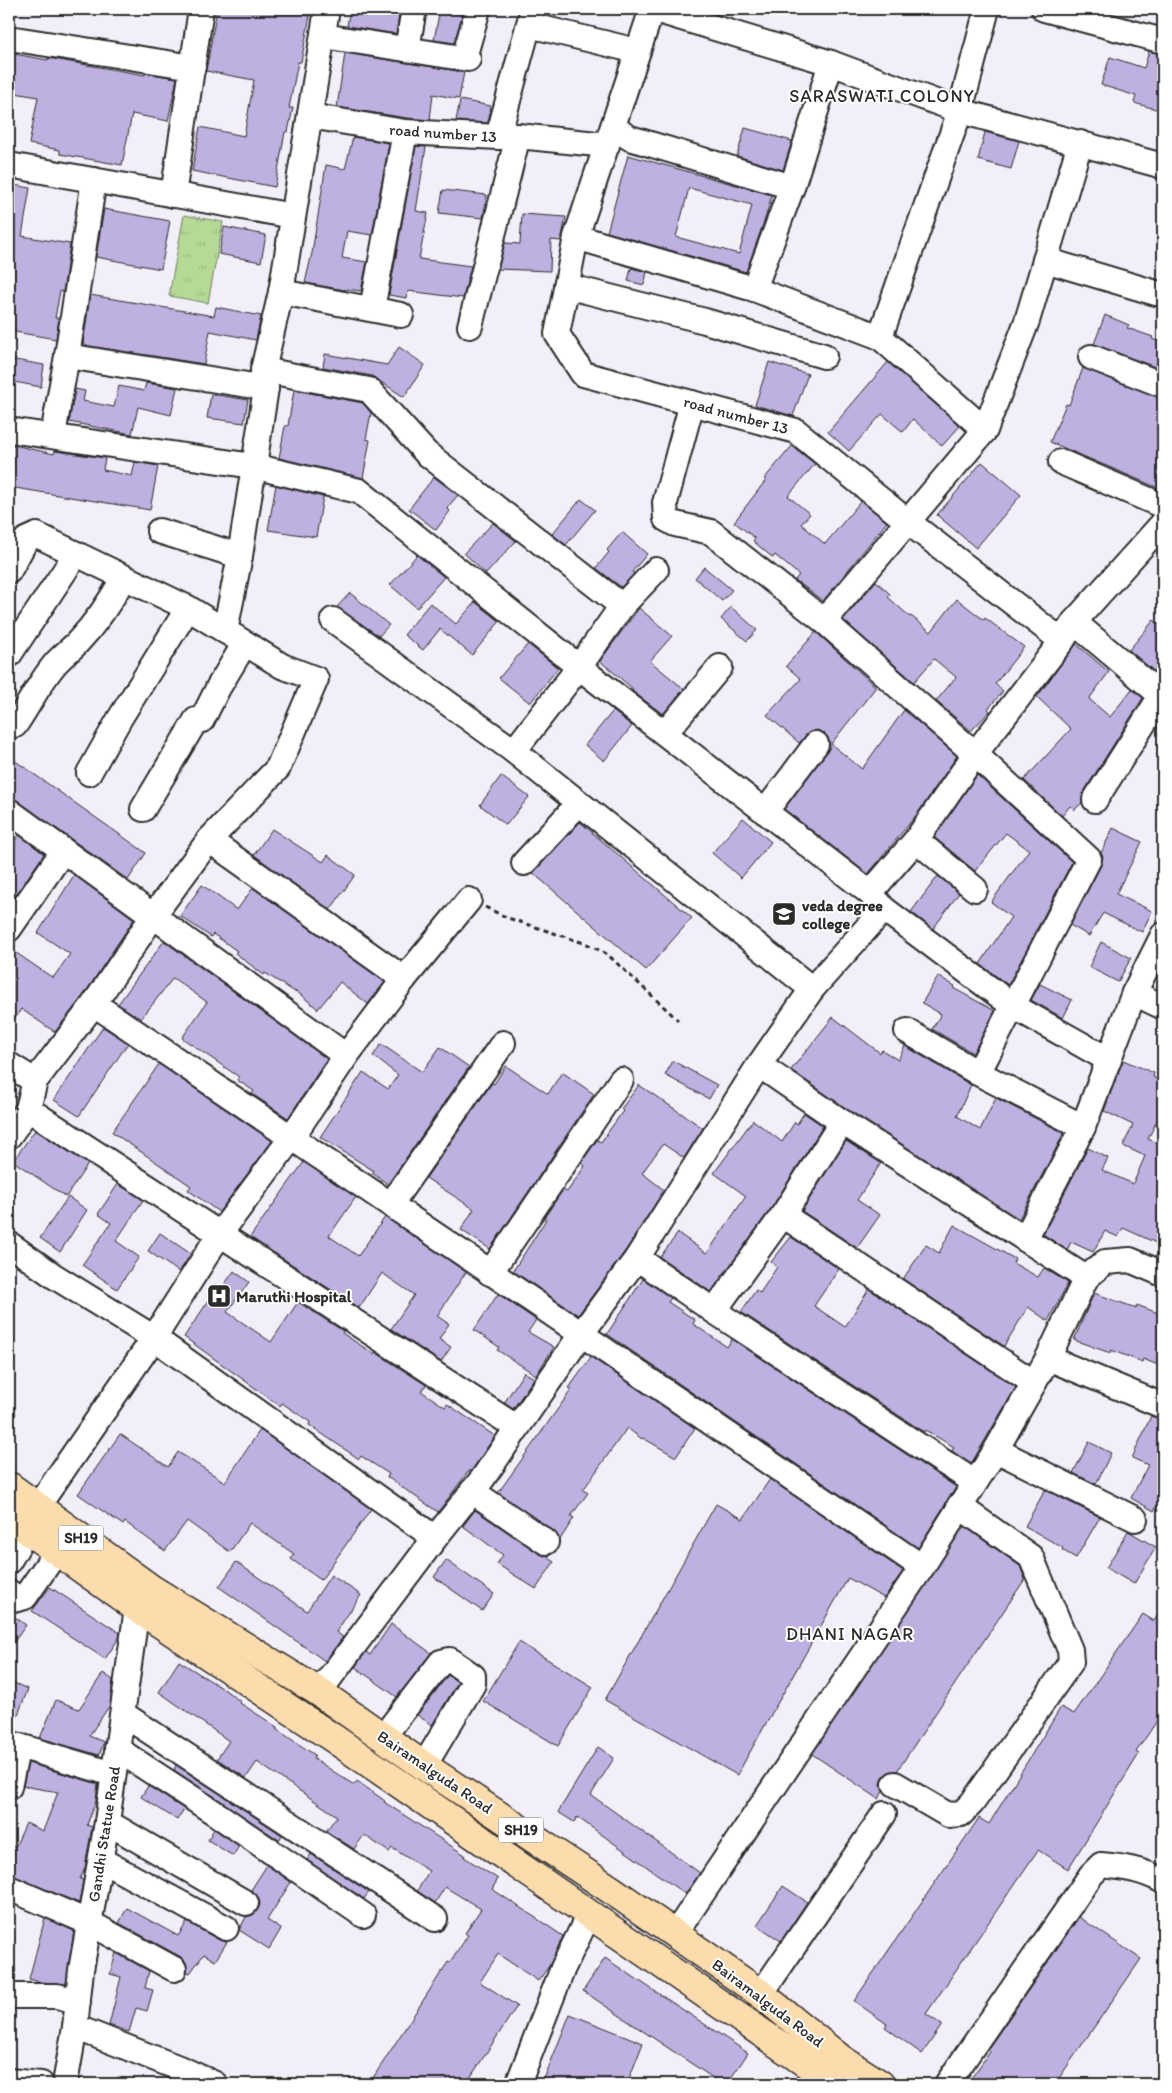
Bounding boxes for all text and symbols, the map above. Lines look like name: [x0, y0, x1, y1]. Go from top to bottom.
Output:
district label: SARASWATI COLONY: [789, 85, 975, 107]
street label: road number 13: [388, 120, 498, 146]
street label: road number 13: [681, 392, 791, 438]
place label: veda degree college: [802, 896, 883, 934]
school or university icon: veda degree college: [771, 901, 797, 927]
hospital icon: Maruthi Hospital: [206, 1283, 232, 1309]
place label: Maruthi Hospital: [236, 1287, 352, 1307]
road number: SH19: [58, 1526, 104, 1550]
district label: DHANI NAGAR: [786, 1623, 914, 1645]
street label: Bairamalguda Road: [374, 1726, 496, 1818]
street label: Gandhi Statue Road: [84, 1764, 124, 1903]
road number: SH19: [498, 1818, 544, 1842]
street label: Bairamalguda Road: [708, 1955, 828, 2051]

